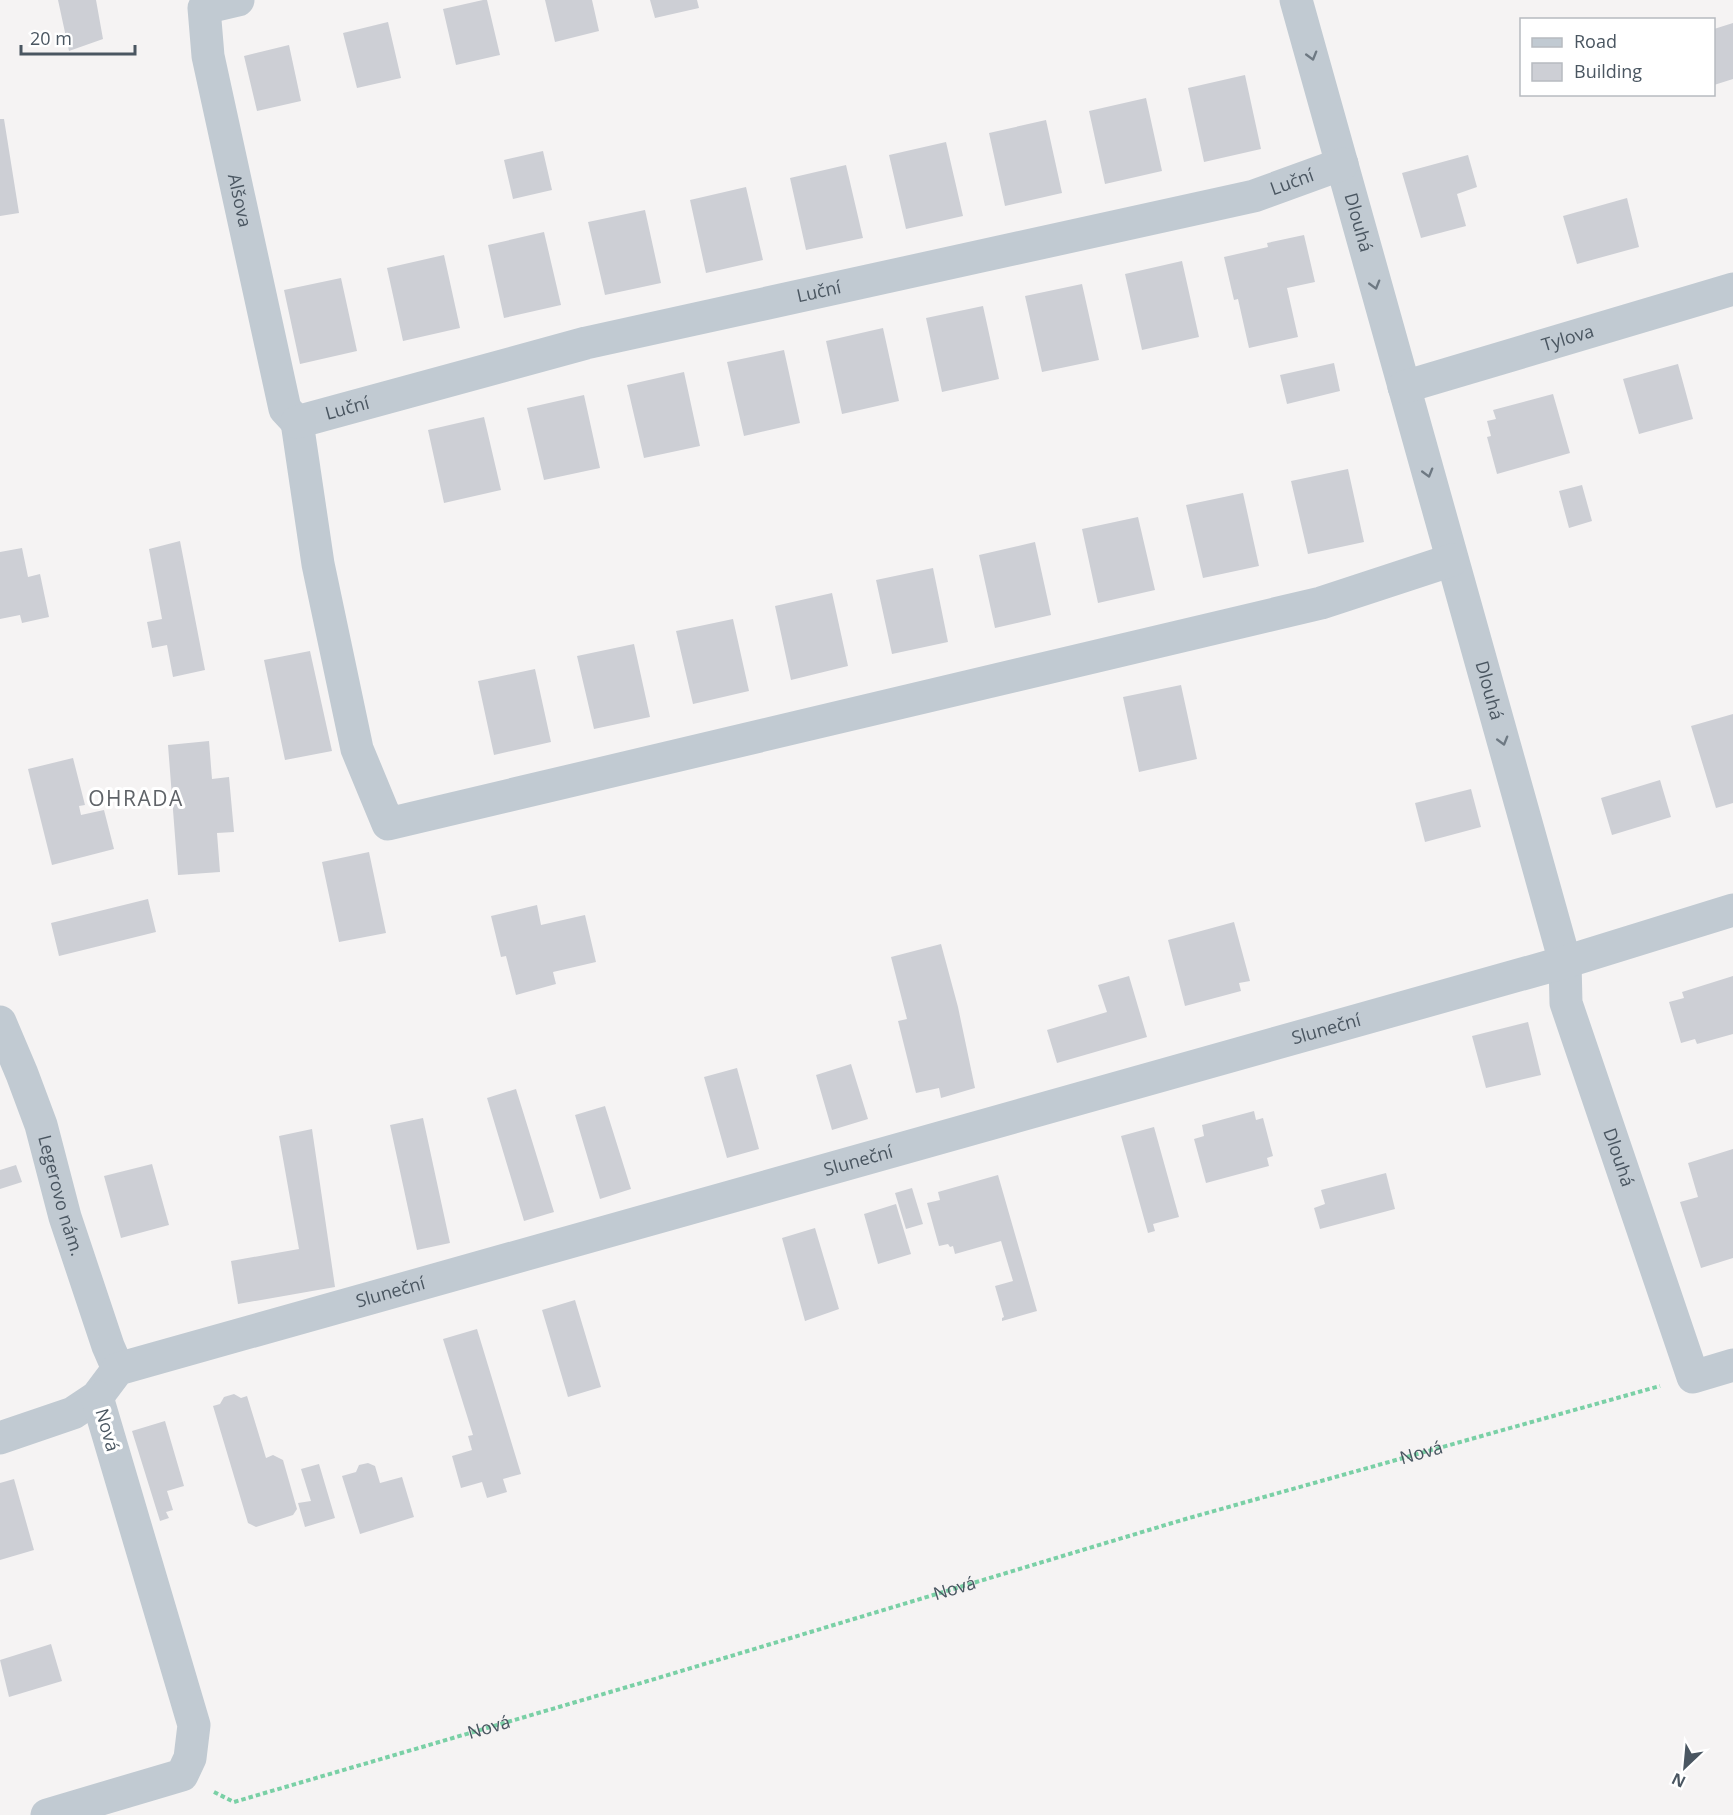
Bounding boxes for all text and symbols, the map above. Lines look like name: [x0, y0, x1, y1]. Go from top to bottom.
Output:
scale bar: [21, 18, 135, 56]
legend: [1520, 18, 1715, 96]
text: 20 m: [30, 26, 72, 50]
text: Road: [1574, 29, 1617, 53]
one-way arrow: [1305, 50, 1317, 61]
text: Building: [1574, 59, 1642, 83]
street label: Luční: [1267, 162, 1317, 200]
street label: Alšova: [223, 171, 258, 229]
street label: Dlouhá: [1339, 190, 1379, 255]
street label: Luční: [794, 274, 843, 307]
one-way arrow: [1368, 279, 1380, 290]
street label: Tylova: [1539, 318, 1597, 356]
street label: Luční: [322, 390, 372, 425]
one-way arrow: [1420, 467, 1433, 477]
street label: Dlouhá: [1470, 658, 1510, 723]
one-way arrow: [1496, 735, 1508, 746]
district label: OHRADA: [88, 784, 184, 812]
street label: Sluneční: [1288, 1007, 1364, 1049]
street label: Dlouhá: [1598, 1125, 1640, 1190]
street label: Legerovo nám.: [33, 1132, 90, 1259]
street label: Sluneční: [821, 1139, 896, 1181]
street label: Sluneční: [353, 1270, 428, 1313]
street label: Nová: [90, 1406, 125, 1454]
street label: Nová: [1397, 1435, 1445, 1469]
street label: Nová: [930, 1570, 979, 1605]
street label: Nová: [464, 1709, 513, 1744]
north arrow: [1655, 1737, 1715, 1797]
text: N: [1668, 1768, 1689, 1793]

